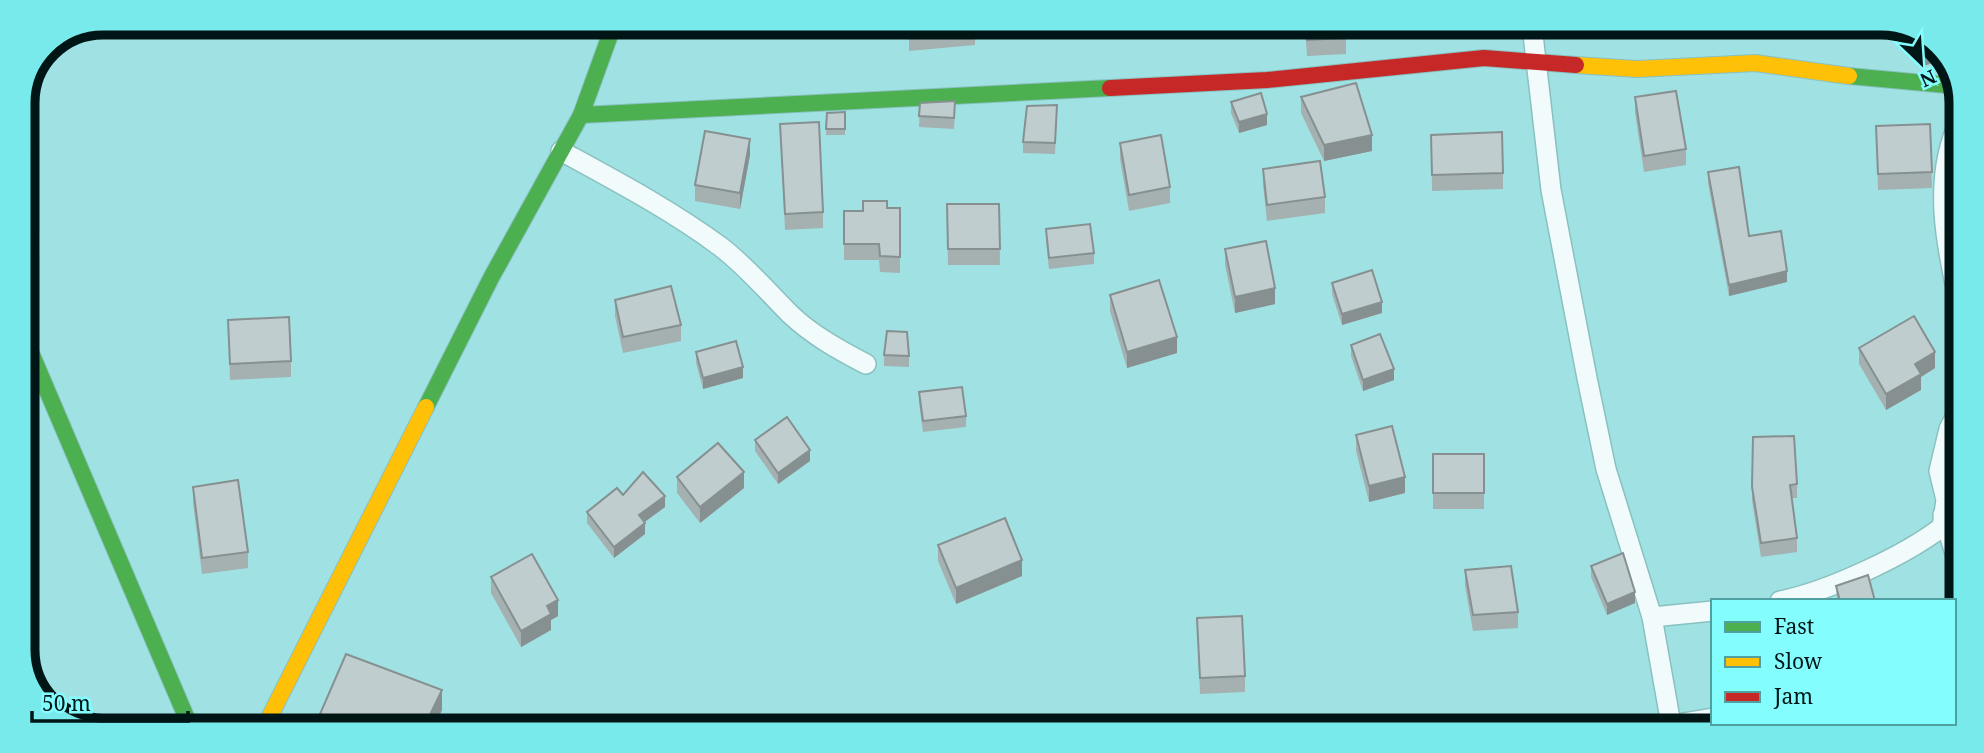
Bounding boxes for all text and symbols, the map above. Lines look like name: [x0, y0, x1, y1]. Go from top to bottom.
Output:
north arrow: [1886, 28, 1956, 98]
text: N: [1916, 63, 1940, 93]
legend: [1711, 599, 1956, 725]
text: Fast: [1774, 612, 1814, 640]
text: Slow: [1774, 647, 1823, 675]
scale bar: [32, 680, 187, 724]
text: Jam: [1773, 682, 1813, 710]
text: 50 m: [42, 689, 91, 717]

